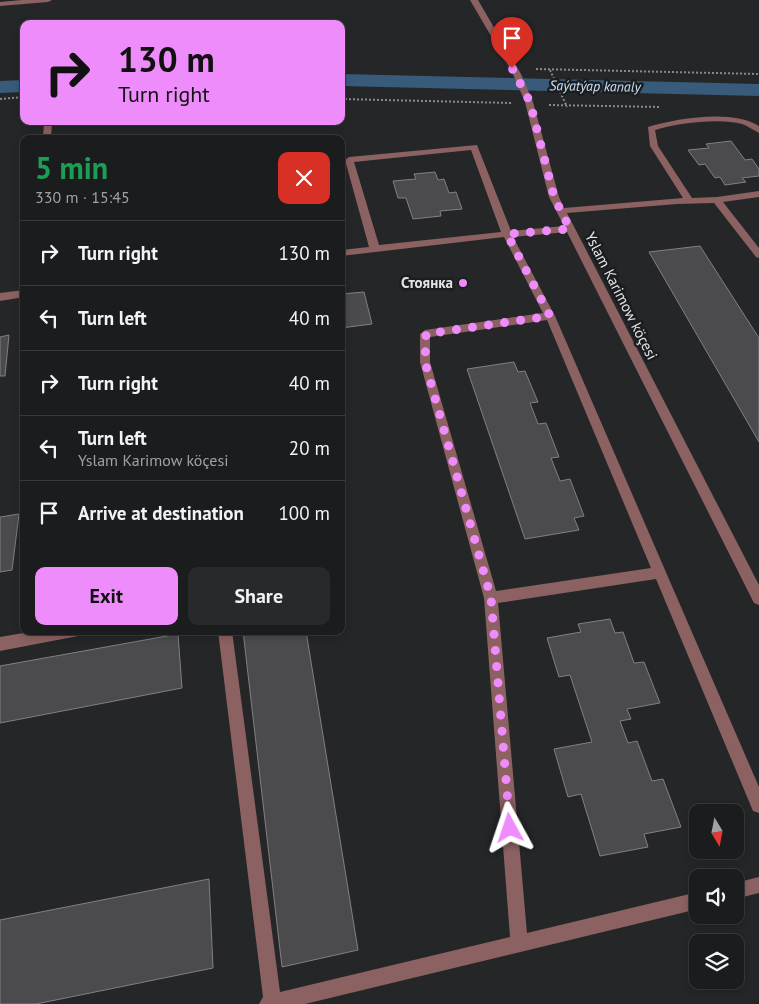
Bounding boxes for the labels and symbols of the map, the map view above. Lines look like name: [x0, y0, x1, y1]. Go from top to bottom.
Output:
pin: [491, 17, 533, 68]
water label: Saýatýap kanaly: [549, 76, 642, 96]
street label: Yslam Karimow köçesi: [581, 229, 662, 363]
place label: Стоянка: [401, 273, 453, 292]
marker: Стоянка: [457, 277, 469, 289]
position arrow: [483, 801, 535, 853]
north arrow: [689, 804, 744, 859]

